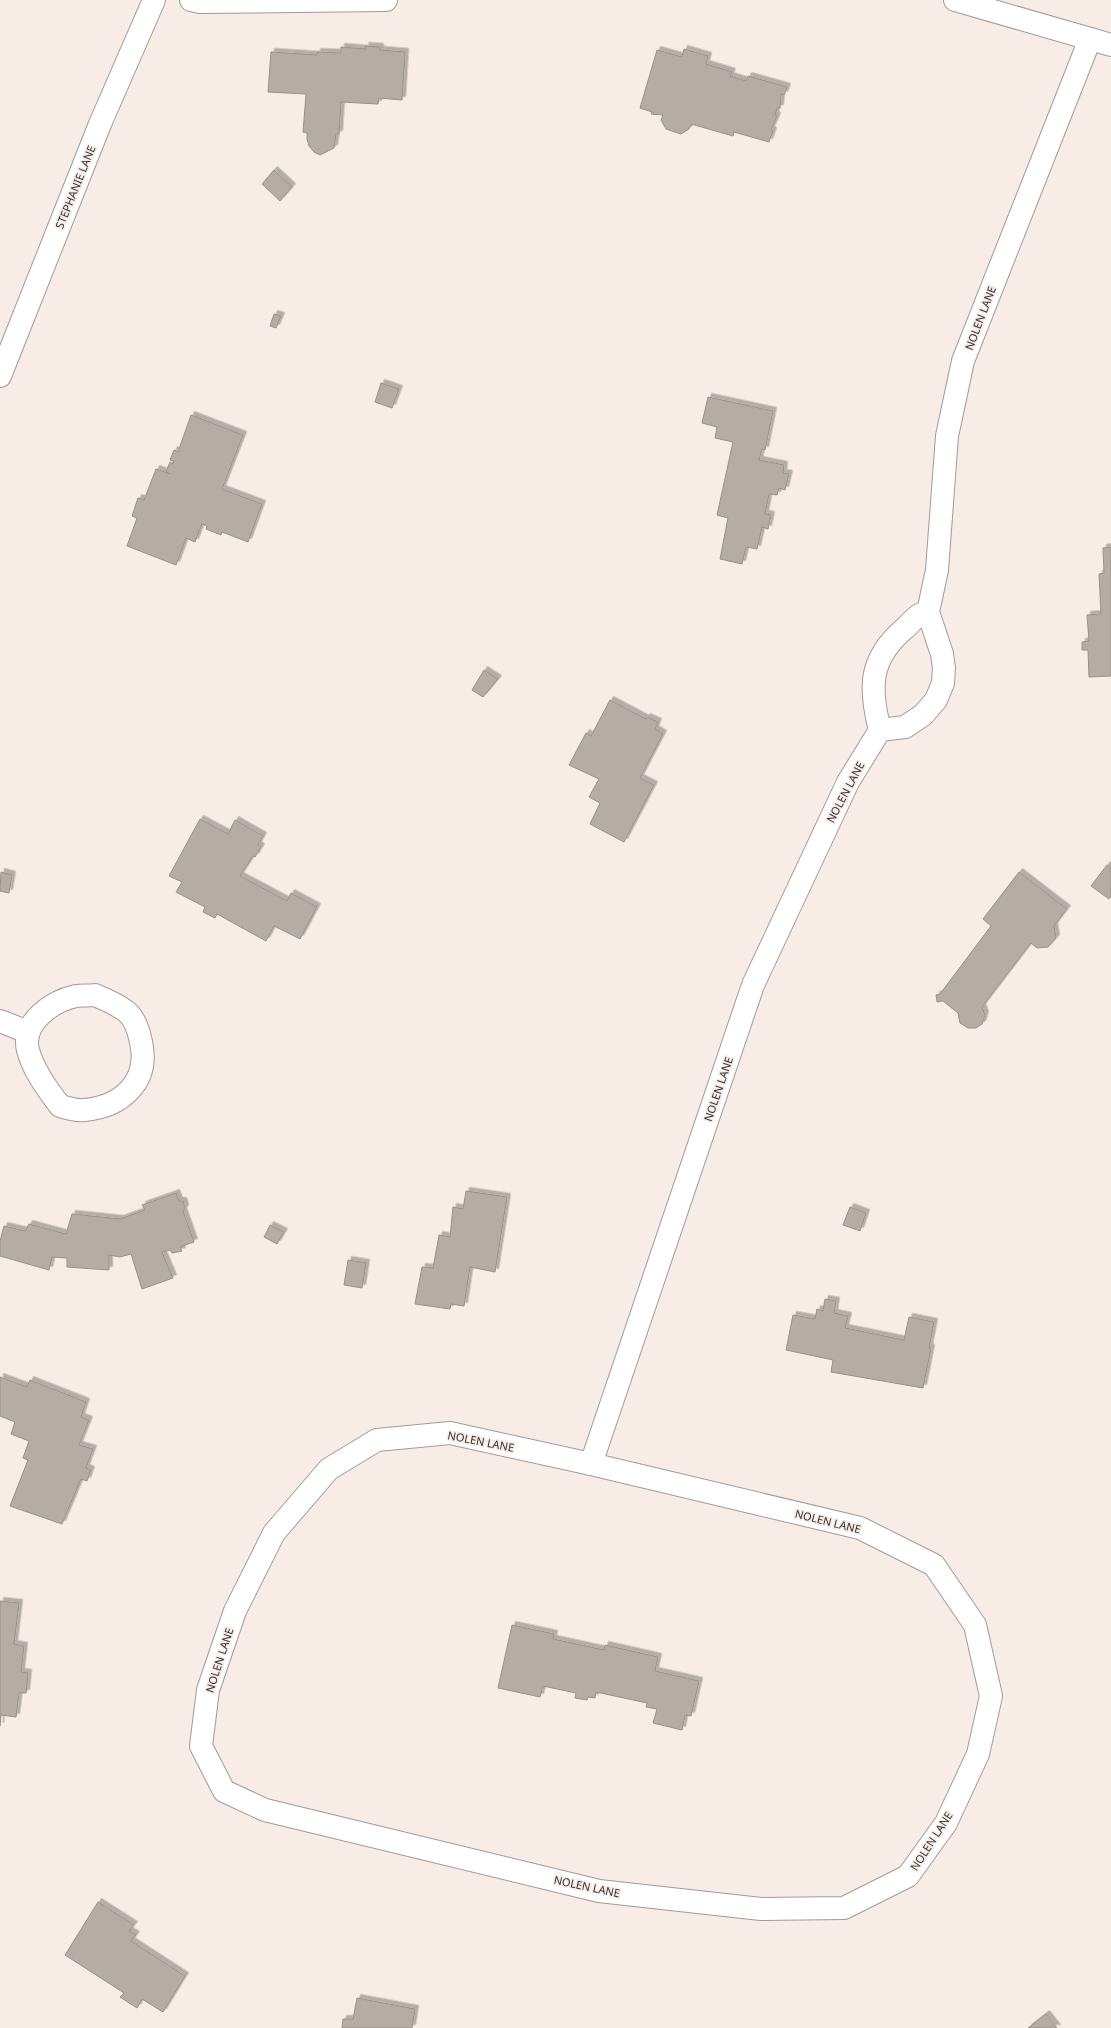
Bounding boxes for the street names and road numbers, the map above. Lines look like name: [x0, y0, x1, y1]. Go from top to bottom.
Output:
street label: STEPHANIE LANE: [51, 143, 99, 231]
street label: NOLEN LANE: [961, 284, 999, 352]
street label: NOLEN LANE: [823, 759, 867, 825]
street label: NOLEN LANE: [700, 1055, 736, 1123]
street label: NOLEN LANE: [447, 1427, 515, 1455]
street label: NOLEN LANE: [794, 1506, 862, 1536]
street label: NOLEN LANE: [201, 1626, 237, 1694]
street label: NOLEN LANE: [906, 1809, 956, 1873]
street label: NOLEN LANE: [553, 1872, 621, 1900]

